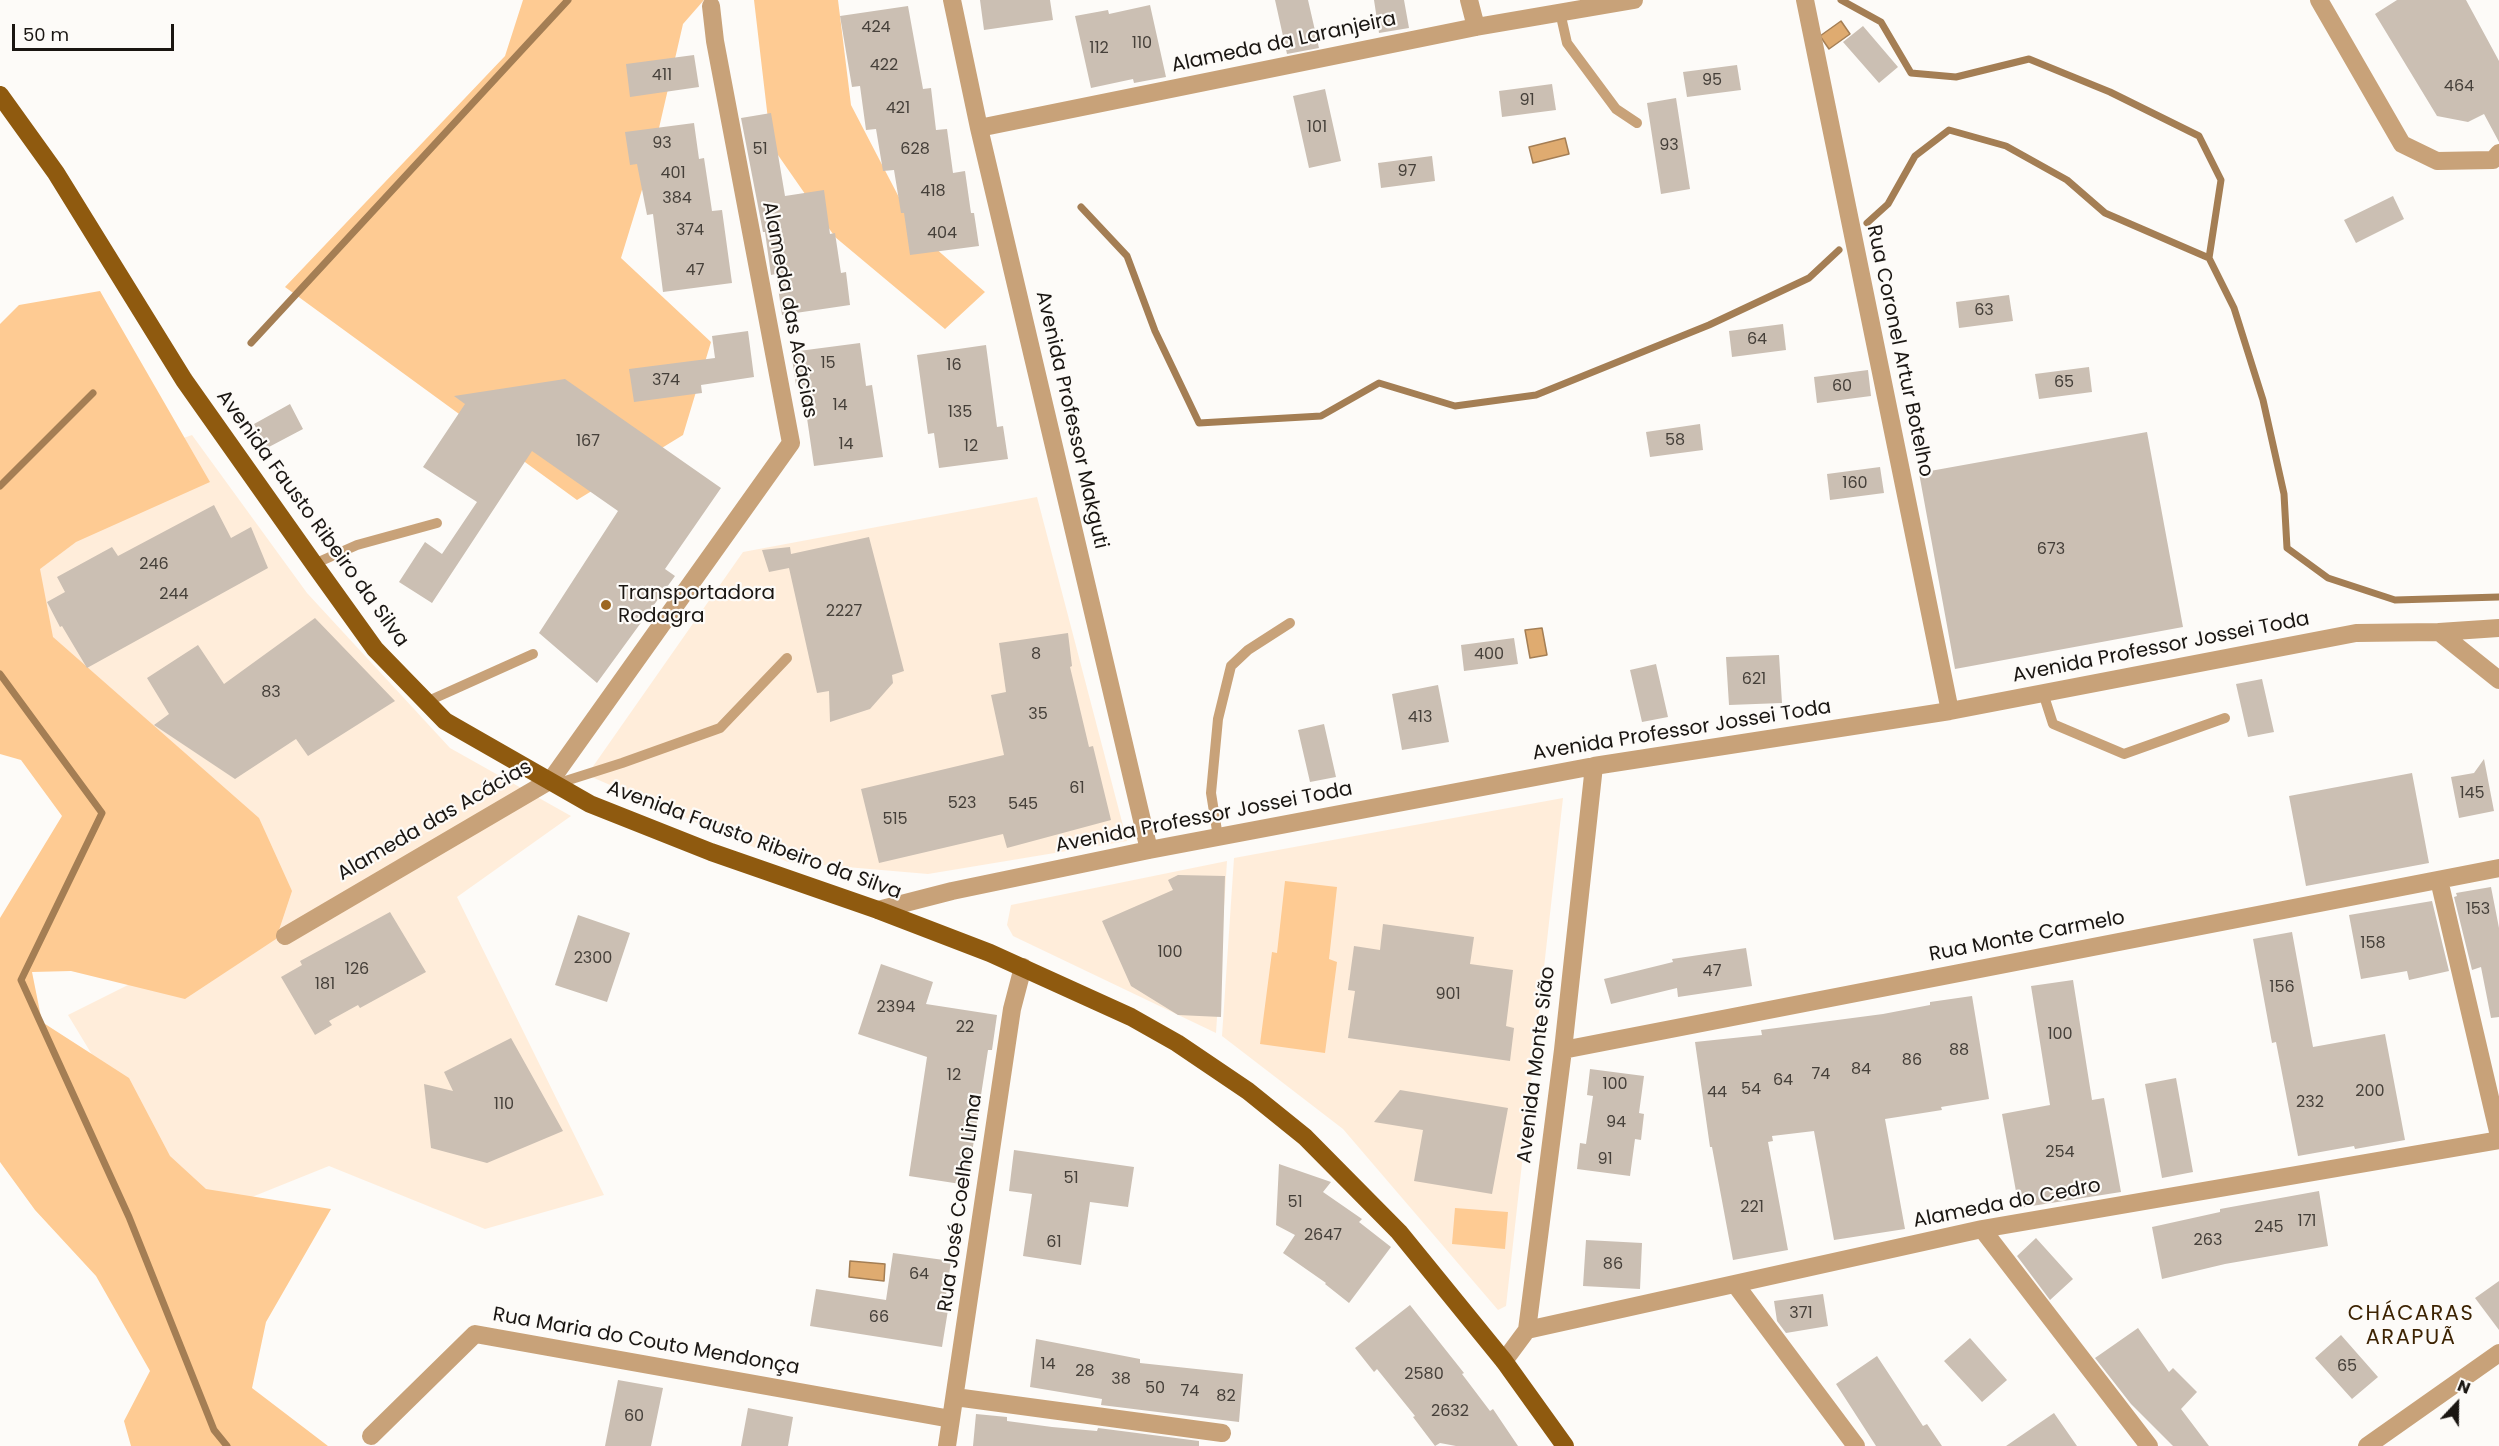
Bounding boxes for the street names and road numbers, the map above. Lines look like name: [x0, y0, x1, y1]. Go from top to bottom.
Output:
street label: Alameda da Laranjeira: [1170, 7, 1398, 79]
street label: Alameda das Acácias: [756, 200, 822, 420]
street label: Rua Coronel Artur Botelho: [1861, 223, 1937, 479]
street label: Avenida Professor Makguti: [1030, 289, 1112, 551]
street label: Avenida Fausto Ribeiro da Silva: [211, 386, 413, 652]
street label: Avenida Professor Jossei Toda: [2010, 607, 2312, 689]
street label: Avenida Professor Jossei Toda: [1531, 696, 1833, 766]
street label: Alameda das Acácias: [334, 756, 536, 886]
street label: Avenida Fausto Ribeiro da Silva: [603, 776, 905, 906]
street label: Avenida Professor Jossei Toda: [1053, 777, 1355, 859]
street label: Rua Monte Carmelo: [1927, 906, 2127, 968]
street label: Avenida Monte Sião: [1513, 965, 1561, 1165]
street label: Rua José Coelho Lima: [934, 1093, 988, 1313]
street label: Alameda do Cedro: [1911, 1174, 2103, 1234]
street label: Rua Maria do Couto Mendonça: [491, 1303, 801, 1381]

